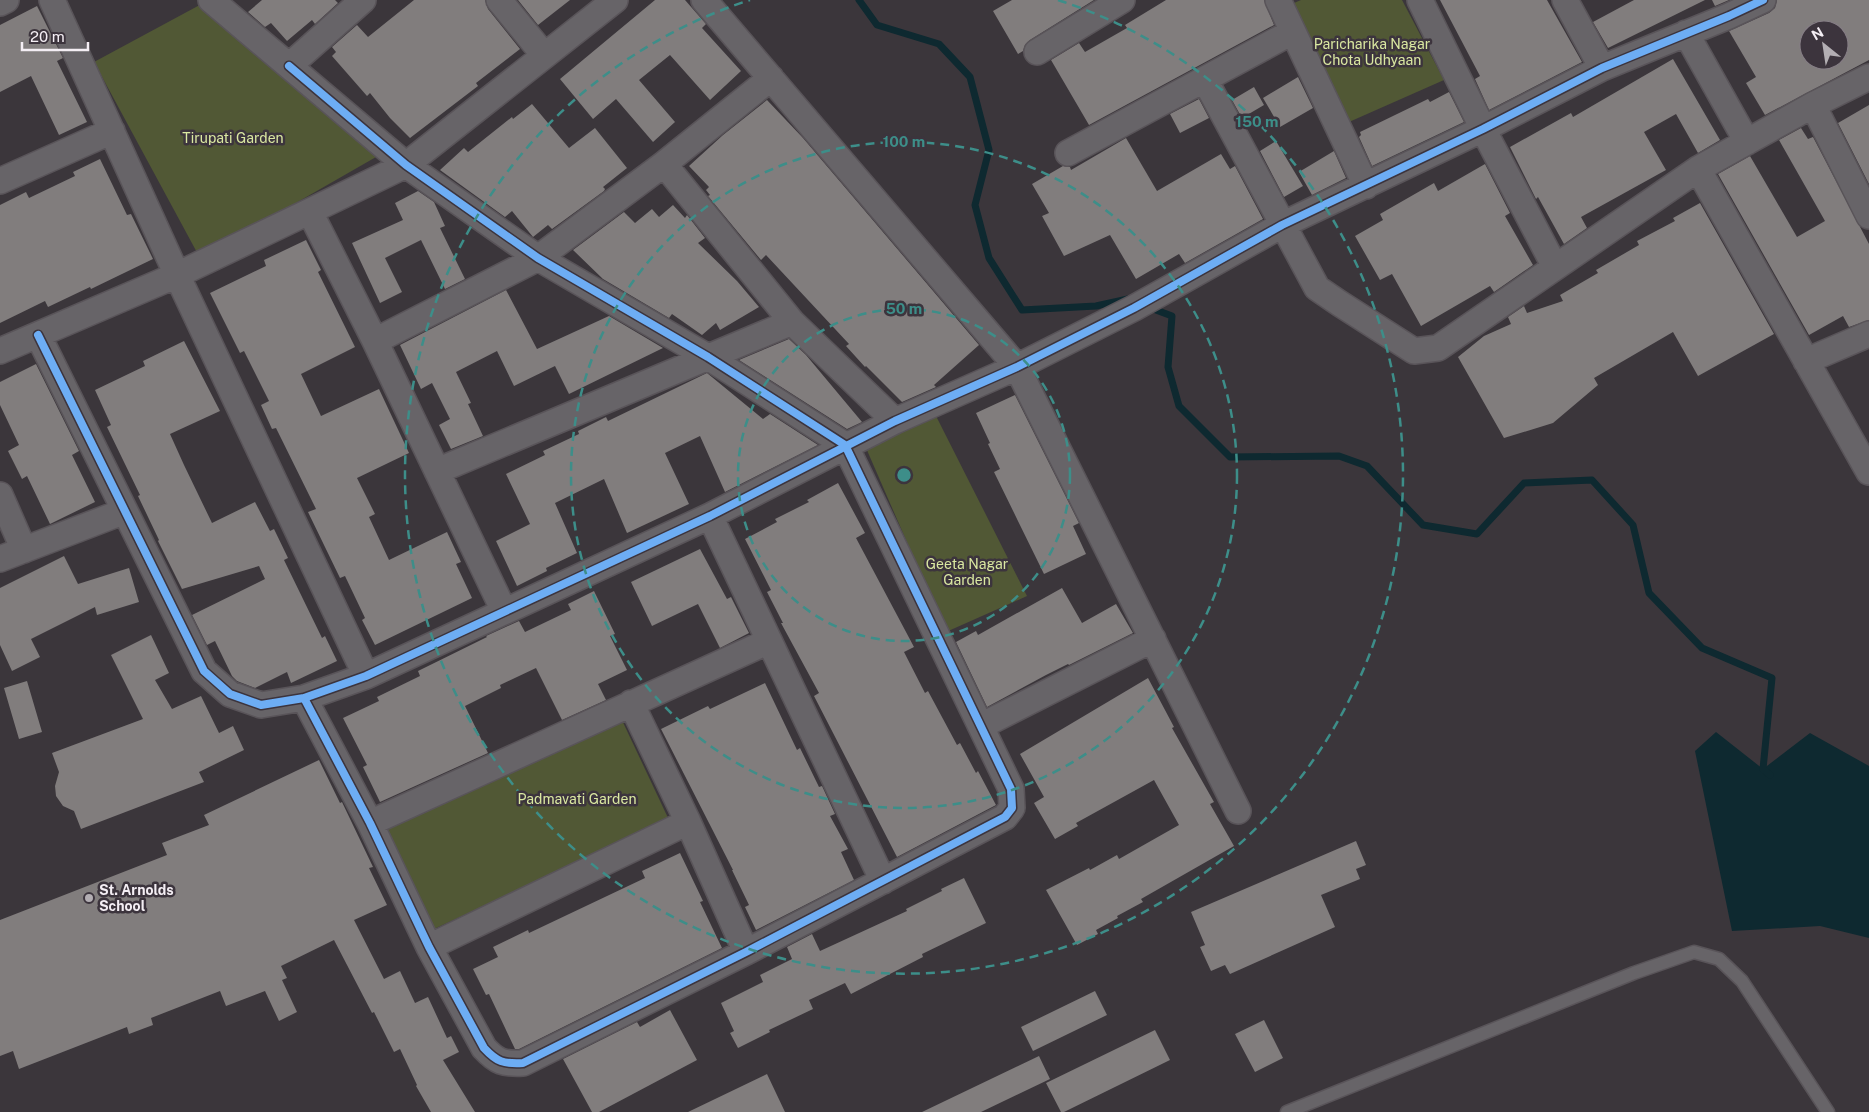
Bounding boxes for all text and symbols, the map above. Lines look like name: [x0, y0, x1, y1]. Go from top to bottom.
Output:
scale bar: [22, 20, 89, 52]
north arrow: [1799, 20, 1849, 70]
text: N: [1809, 24, 1826, 43]
text: 20 m: [30, 28, 65, 45]
park label: Paricharika Nagar Chota Udhyaan: [1314, 36, 1430, 68]
text: 150 m: [1235, 113, 1279, 130]
park label: Tirupati Garden: [182, 130, 284, 146]
text: 100 m: [883, 133, 925, 150]
text: 50 m: [886, 300, 922, 317]
centre of rings: [895, 466, 913, 484]
park label: Geeta Nagar Garden: [926, 556, 1008, 588]
park label: Padmavati Garden: [518, 791, 636, 807]
place label: St. Arnolds School: [99, 882, 174, 914]
marker: St. Arnolds School: [83, 892, 95, 904]

